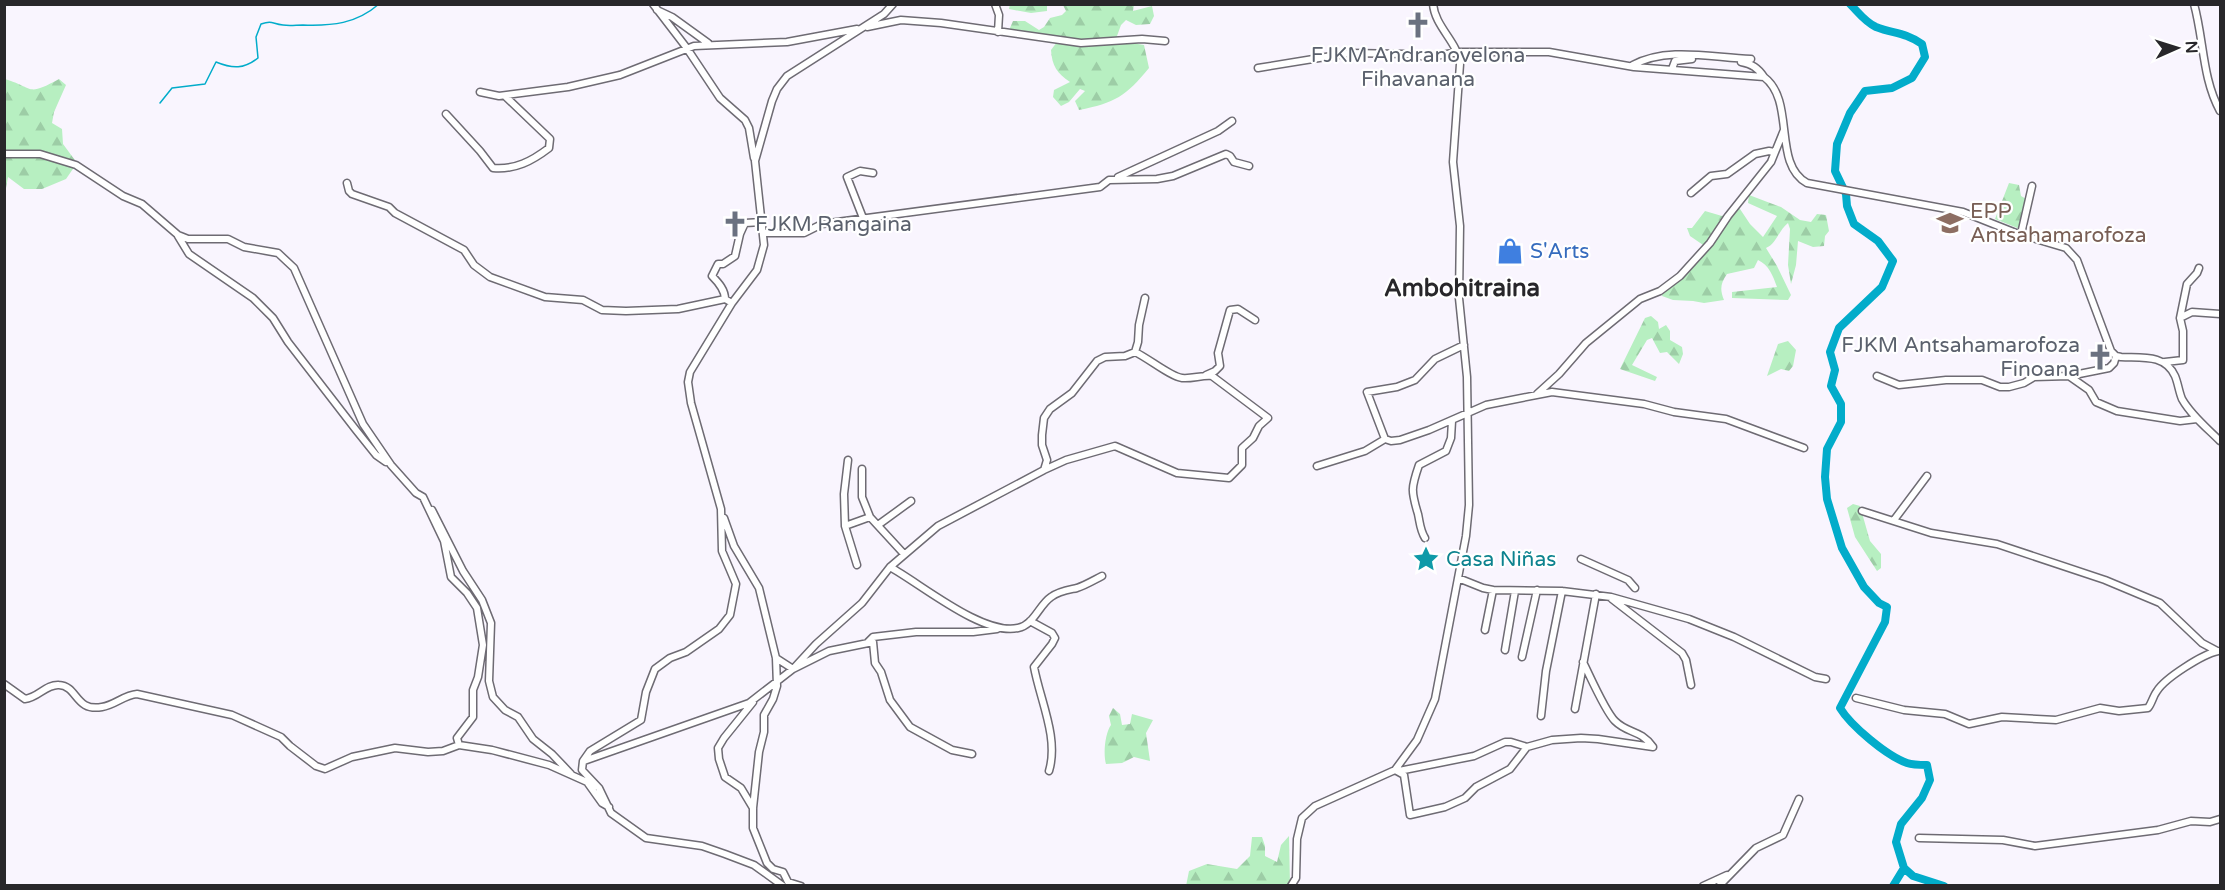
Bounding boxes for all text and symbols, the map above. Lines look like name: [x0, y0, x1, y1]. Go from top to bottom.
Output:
church icon: FJKM Andranovelona Fihavanana: [1403, 10, 1433, 40]
north arrow: [2147, 18, 2207, 78]
text: N: [2181, 40, 2201, 54]
place label: FJKM Andranovelona Fihavanana: [1311, 43, 1525, 92]
place label: EPP Antsahamarofoza: [1970, 199, 2146, 248]
school or university icon: EPP Antsahamarofoza: [1935, 208, 1965, 238]
church icon: FJKM Rangaina: [720, 209, 750, 239]
place label: FJKM Rangaina: [755, 212, 912, 237]
shop icon: S'Arts: [1495, 236, 1525, 266]
place label: S'Arts: [1530, 239, 1589, 264]
district label: Ambohitraina: [1384, 274, 1540, 303]
place label: FJKM Antsahamarofoza Finoana: [1841, 333, 2080, 382]
church icon: FJKM Antsahamarofoza Finoana: [2085, 342, 2115, 372]
place icon: Casa Niñas: [1411, 544, 1441, 574]
place label: Casa Niñas: [1446, 547, 1556, 572]

